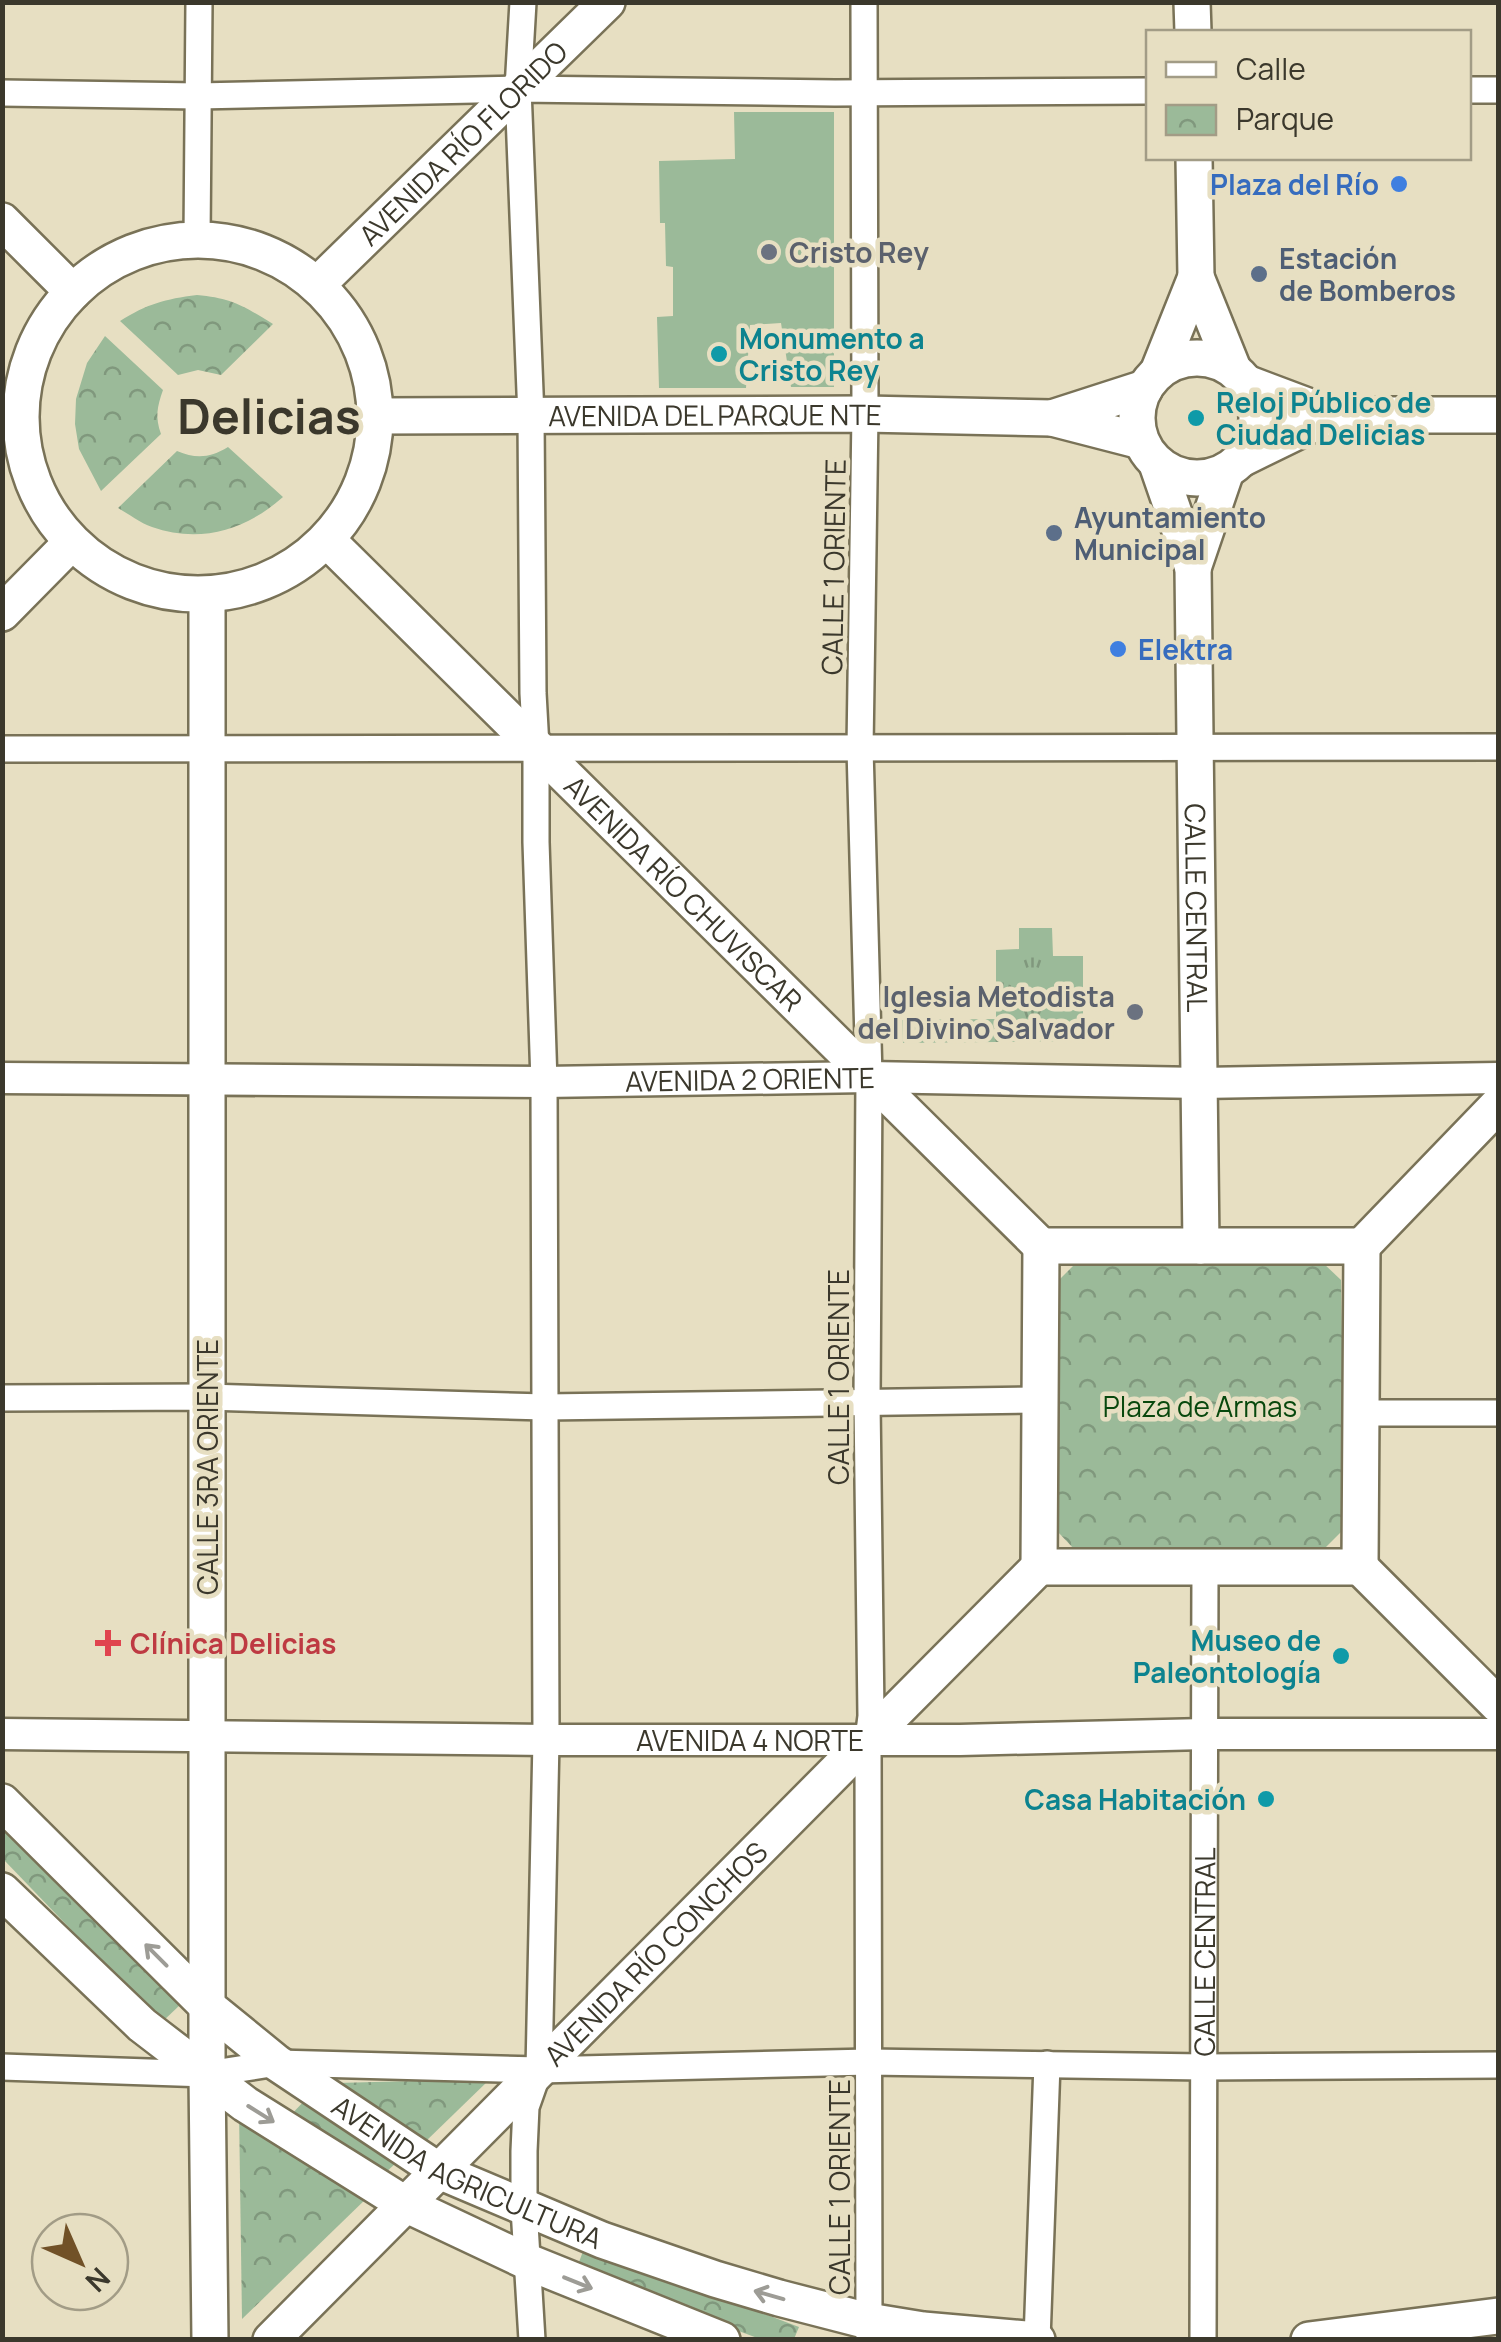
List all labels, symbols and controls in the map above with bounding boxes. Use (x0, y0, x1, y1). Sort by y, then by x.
legend (1146, 30, 1471, 160)
street label: AVENIDA RÍO FLORIDO (350, 32, 575, 253)
text: Calle (1236, 48, 1306, 89)
text: Parque (1236, 98, 1334, 139)
place label: Plaza del Río (1210, 165, 1379, 203)
marker: Plaza del Río (1388, 173, 1410, 195)
place label: Cristo Rey (789, 233, 929, 271)
place label: Estación de Bomberos (1279, 239, 1456, 309)
marker: Cristo Rey (758, 241, 780, 263)
marker: Estación de Bomberos (1248, 263, 1270, 285)
place label: Monumento a Cristo Rey (739, 319, 925, 389)
marker: Monumento a Cristo Rey (708, 343, 730, 365)
district label: Delicias (177, 383, 361, 448)
place label: Reloj Público de Ciudad Delicias (1216, 383, 1431, 453)
street label: AVENIDA DEL PARQUE NTE (548, 395, 882, 434)
marker: Reloj Público de Ciudad Delicias (1185, 407, 1207, 429)
street label: CALLE 1 ORIENTE (812, 459, 854, 675)
place label: Ayuntamiento Municipal (1074, 498, 1266, 568)
marker: Ayuntamiento Municipal (1043, 522, 1065, 544)
place label: Elektra (1138, 630, 1233, 668)
marker: Elektra (1107, 638, 1129, 660)
street label: AVENIDA RÍO CHUVISCAR (557, 767, 811, 1019)
street label: CALLE CENTRAL (1177, 803, 1217, 1013)
place label: Iglesia Metodista del Divino Salvador (858, 977, 1115, 1047)
marker: Iglesia Metodista del Divino Salvador (1124, 1001, 1146, 1023)
street label: AVENIDA 2 ORIENTE (625, 1058, 875, 1100)
street label: CALLE 1 ORIENTE (819, 1269, 857, 1485)
street label: CALLE 3RA ORIENTE (188, 1339, 226, 1595)
park label: Plaza de Armas (1103, 1387, 1297, 1425)
place label: Museo de Paleontología (1133, 1621, 1321, 1691)
place label: Clínica Delicias (130, 1624, 336, 1662)
marker: Clínica Delicias (95, 1630, 121, 1656)
marker: Museo de Paleontología (1330, 1645, 1352, 1667)
street label: AVENIDA 4 NORTE (636, 1721, 864, 1759)
place label: Casa Habitación (1024, 1780, 1246, 1818)
marker: Casa Habitación (1255, 1788, 1277, 1810)
street label: AVENIDA RÍO CONCHOS (535, 1833, 775, 2074)
street label: CALLE CENTRAL (1185, 1847, 1223, 2057)
one-way arrow (144, 1943, 168, 1967)
street label: CALLE 1 ORIENTE (820, 2079, 858, 2295)
street label: AVENIDA AGRICULTURA (325, 2086, 609, 2257)
one-way arrow (246, 2103, 275, 2124)
north arrow (30, 2212, 130, 2312)
text: N (78, 2260, 119, 2301)
one-way arrow (562, 2275, 593, 2293)
one-way arrow (754, 2285, 785, 2303)

